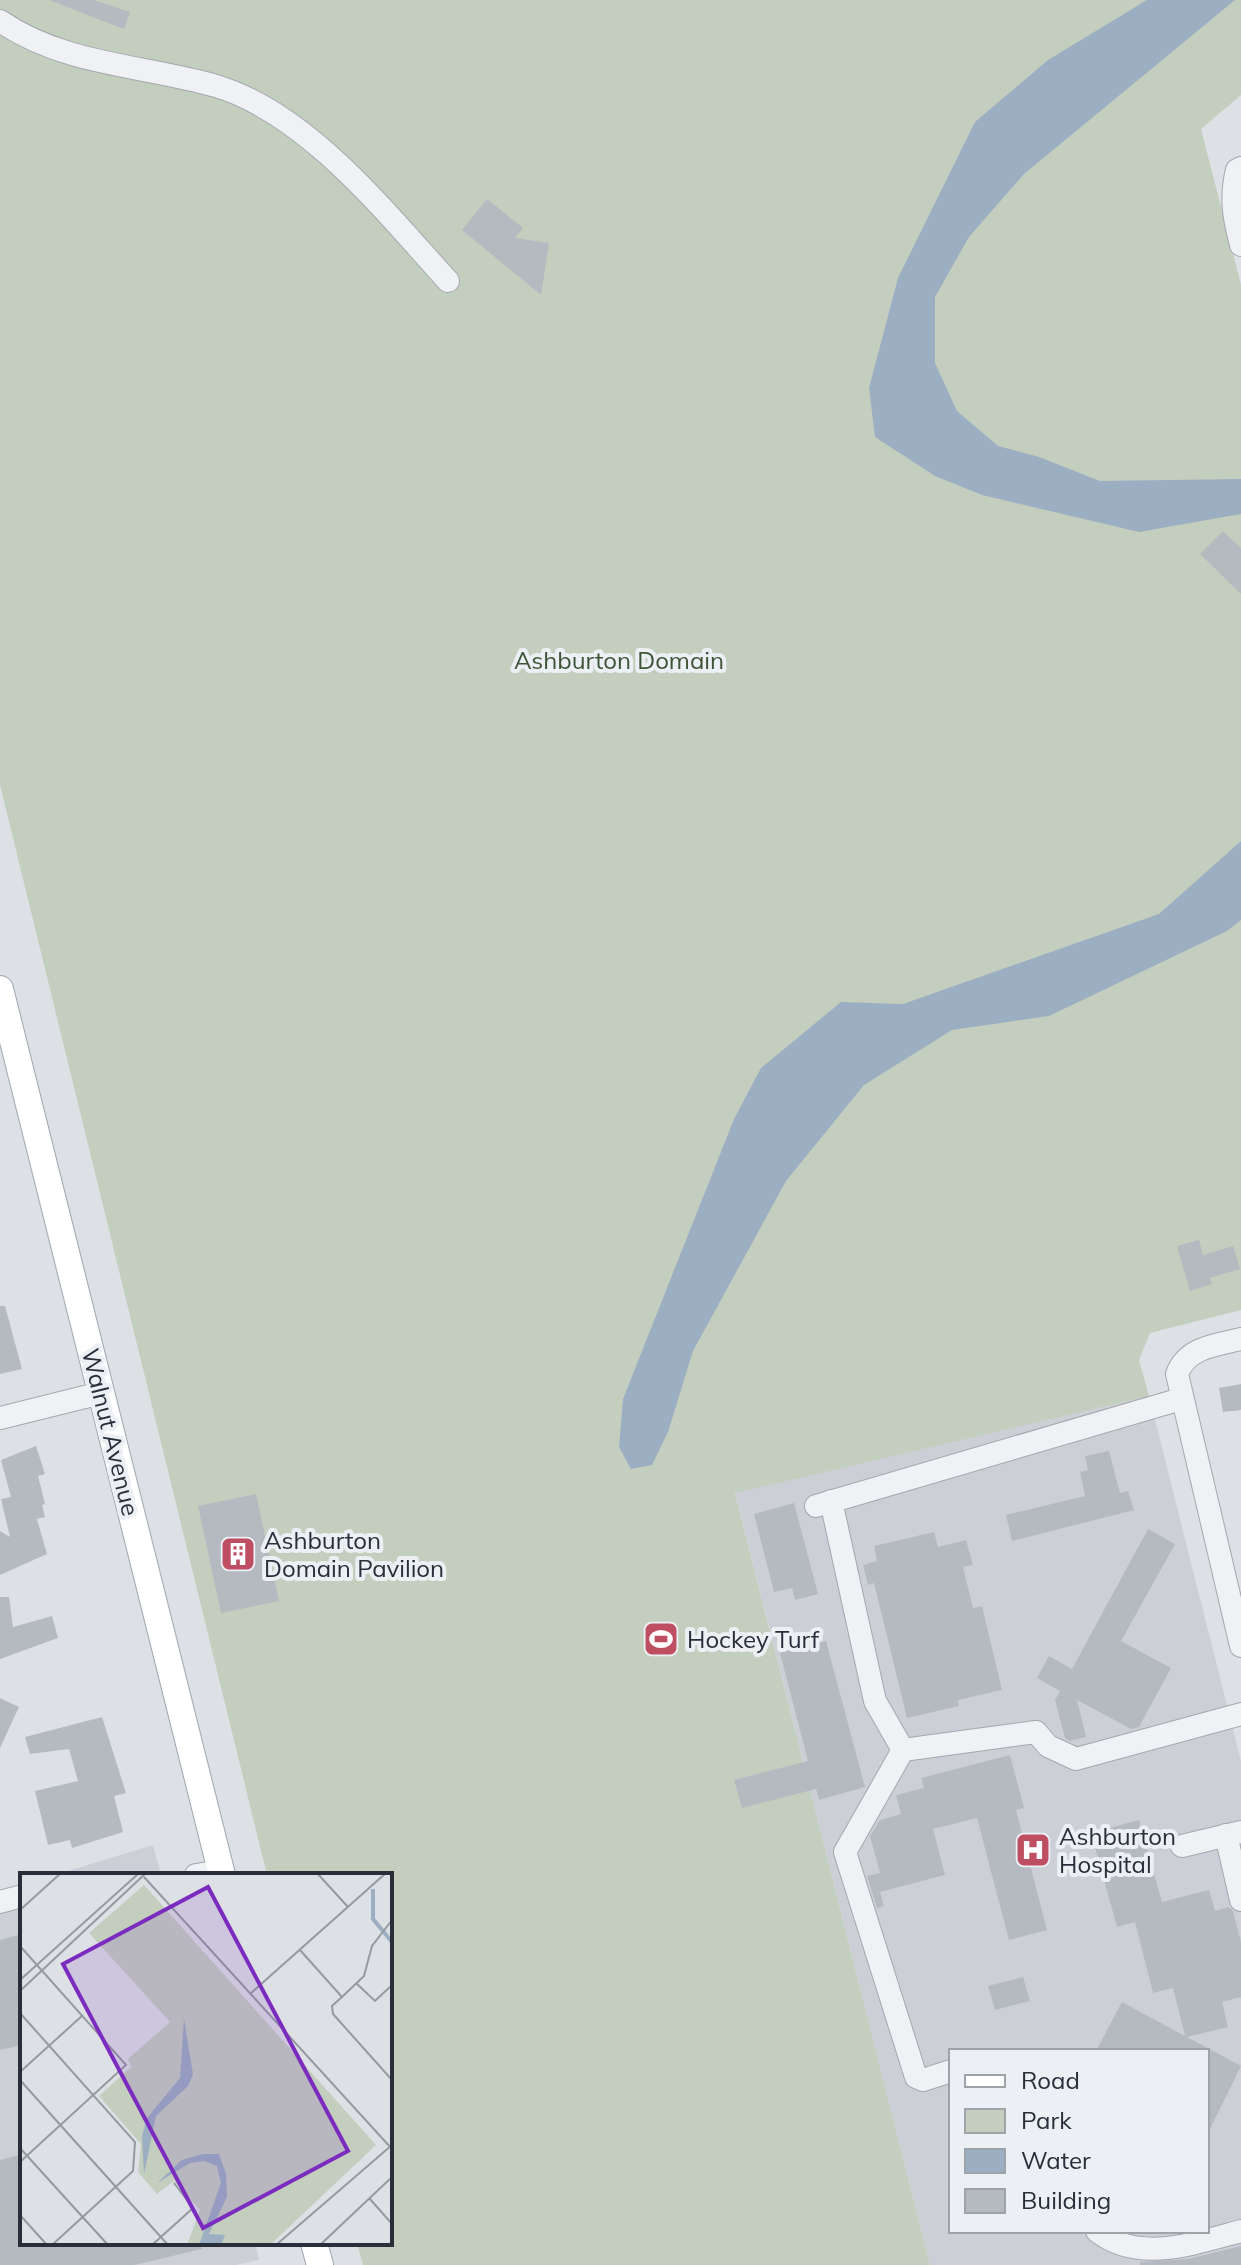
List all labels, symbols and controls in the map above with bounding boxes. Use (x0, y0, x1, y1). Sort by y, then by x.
park label: Ashburton Domain (514, 645, 724, 675)
street label: Walnut Avenue (76, 1345, 146, 1519)
place label: Ashburton Domain Pavilion (264, 1525, 444, 1583)
building icon: Ashburton Domain Pavilion (219, 1535, 257, 1573)
sports icon: Hockey Turf (642, 1620, 680, 1658)
place label: Hockey Turf (687, 1624, 820, 1654)
place label: Ashburton Hospital (1059, 1821, 1176, 1879)
hospital icon: Ashburton Hospital (1014, 1831, 1052, 1869)
inset map (20, 1873, 392, 2245)
legend (949, 2049, 1209, 2233)
text: Road (1021, 2065, 1080, 2095)
text: Park (1021, 2105, 1072, 2135)
text: Water (1021, 2145, 1091, 2175)
text: Building (1021, 2185, 1111, 2215)

